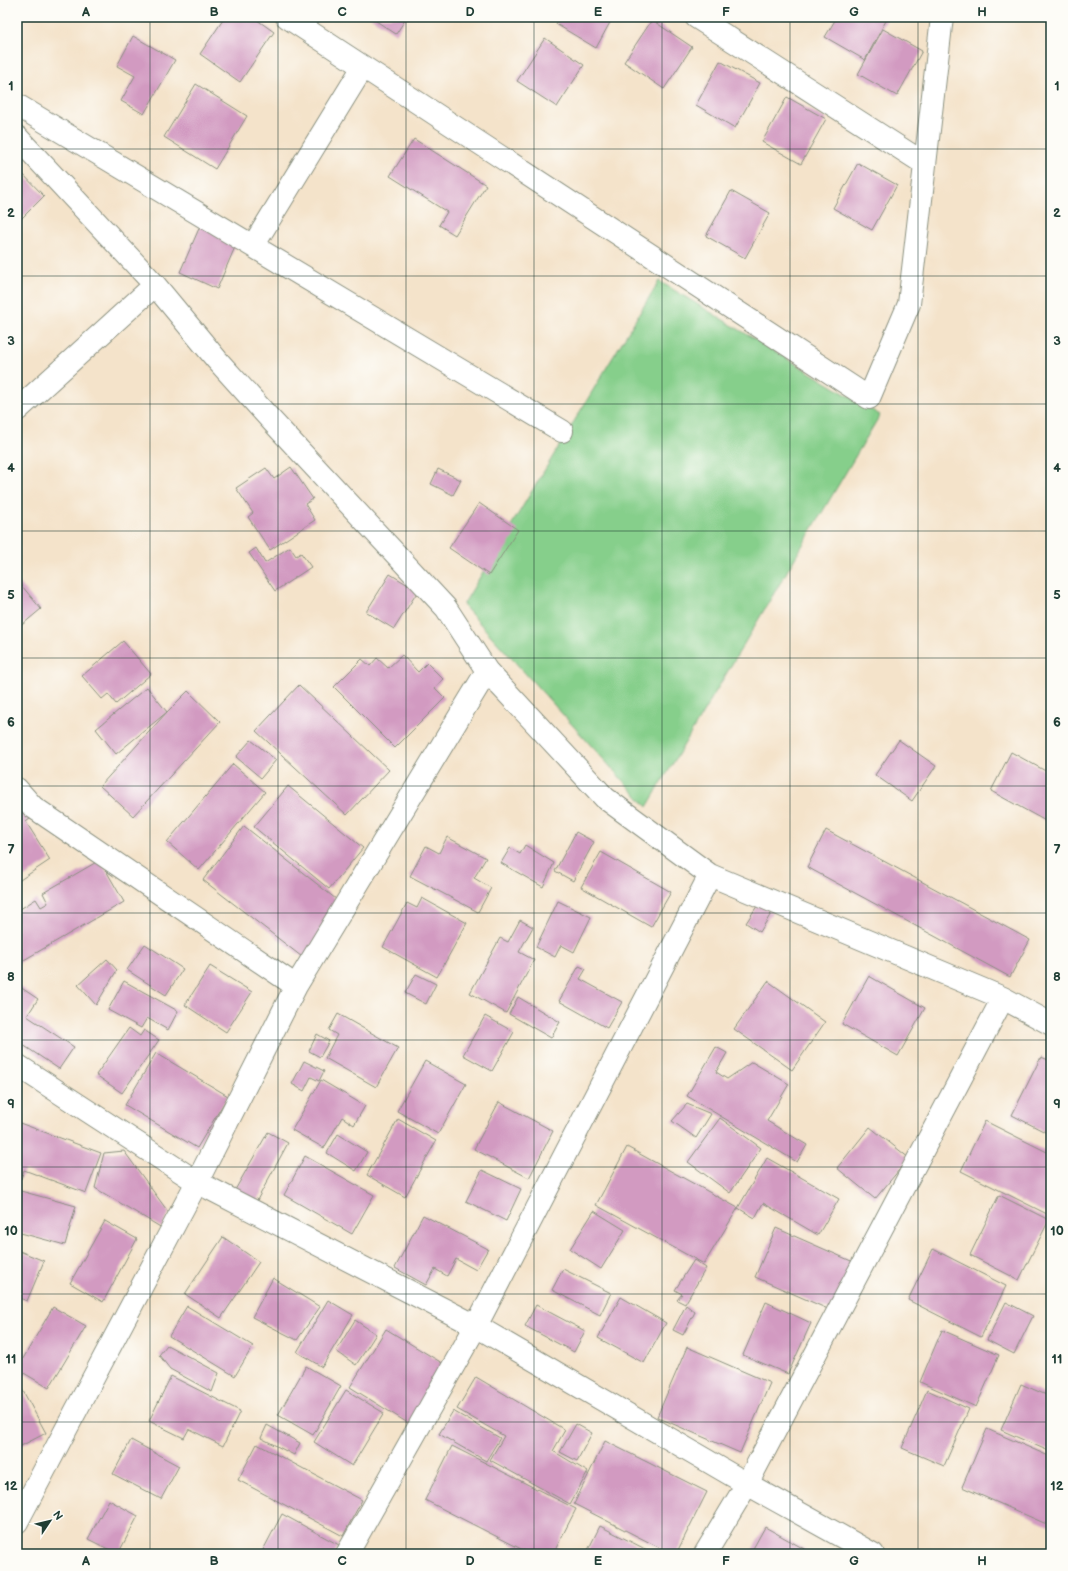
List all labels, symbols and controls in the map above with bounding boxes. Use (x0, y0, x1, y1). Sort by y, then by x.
text: A (81, 4, 90, 20)
text: B (209, 4, 219, 20)
text: C (337, 4, 347, 20)
text: D (465, 4, 475, 20)
text: E (594, 4, 603, 20)
text: F (722, 4, 730, 20)
text: G (849, 4, 859, 20)
text: H (977, 4, 987, 20)
text: 1 (8, 78, 14, 94)
text: 1 (1054, 78, 1060, 94)
text: 2 (7, 205, 15, 221)
text: 2 (1053, 205, 1061, 221)
text: 3 (7, 333, 15, 349)
text: 3 (1053, 333, 1061, 349)
text: 4 (7, 460, 15, 476)
text: 4 (1053, 460, 1061, 476)
text: 5 (7, 587, 15, 603)
text: 5 (1053, 587, 1061, 603)
text: 6 (7, 714, 15, 730)
text: 6 (1053, 714, 1061, 730)
text: 7 (7, 842, 15, 858)
text: 7 (1053, 842, 1061, 858)
text: 8 (7, 969, 15, 985)
text: 8 (1053, 969, 1061, 985)
text: 9 (7, 1096, 15, 1112)
text: 9 (1053, 1096, 1061, 1112)
text: 10 (4, 1223, 18, 1239)
text: 10 (1050, 1223, 1064, 1239)
text: 11 (6, 1351, 16, 1367)
text: 11 (1052, 1351, 1062, 1367)
text: 12 (4, 1478, 18, 1494)
text: 12 (1050, 1478, 1064, 1494)
north arrow (30, 1501, 70, 1541)
text: N (50, 1508, 65, 1523)
text: A (81, 1553, 90, 1569)
text: B (209, 1553, 219, 1569)
text: C (337, 1553, 347, 1569)
text: D (465, 1553, 475, 1569)
text: E (594, 1553, 603, 1569)
text: F (722, 1553, 730, 1569)
text: G (849, 1553, 859, 1569)
text: H (977, 1553, 987, 1569)

